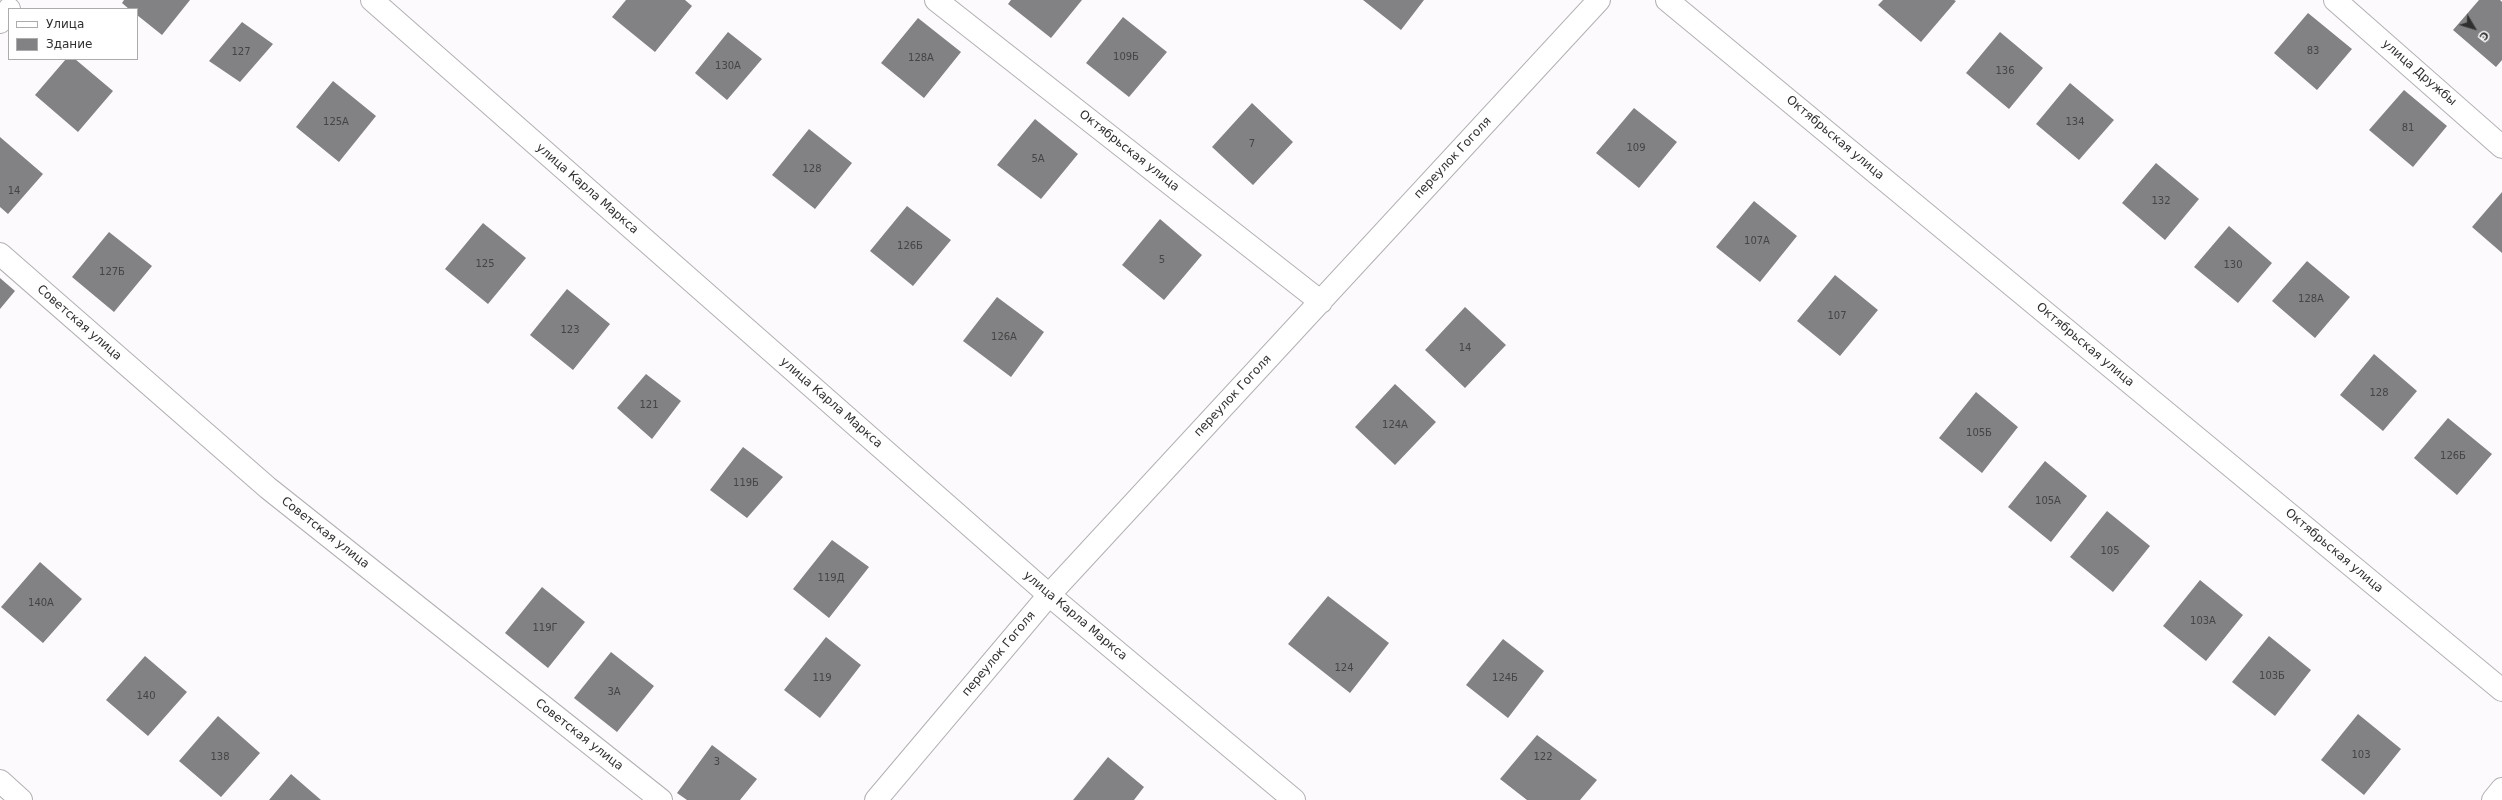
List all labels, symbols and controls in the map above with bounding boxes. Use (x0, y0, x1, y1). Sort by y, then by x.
legend (8, 8, 138, 60)
north arrow (2454, 8, 2494, 48)
text: Улица (46, 17, 84, 31)
text: С (2476, 29, 2491, 43)
text: Здание (46, 37, 92, 51)
street label: улица Дружбы (2379, 37, 2459, 109)
house number: 83 (2307, 45, 2319, 57)
house number: 127 (231, 46, 251, 58)
house number: 109Б (1113, 51, 1139, 63)
house number: 128А (908, 52, 934, 64)
house number: 130А (715, 60, 741, 72)
house number: 136 (1995, 65, 2015, 77)
street label: Октябрьская улица (1783, 93, 1887, 183)
street label: Октябрьская улица (1076, 107, 1182, 195)
street label: переулок Гоголя (1411, 114, 1495, 202)
house number: 125А (323, 116, 349, 128)
house number: 134 (2065, 116, 2085, 128)
house number: 81 (2402, 122, 2414, 134)
house number: 7 (1249, 138, 1255, 150)
street label: улица Карла Маркса (533, 141, 641, 237)
house number: 109 (1626, 142, 1646, 154)
house number: 5А (1031, 153, 1045, 165)
house number: 128 (802, 163, 822, 175)
house number: 14 (8, 185, 20, 197)
house number: 132 (2151, 195, 2171, 207)
house number: 107А (1744, 235, 1770, 247)
house number: 126Б (897, 240, 923, 252)
house number: 5 (1159, 254, 1165, 266)
house number: 125 (475, 258, 495, 270)
house number: 130 (2223, 259, 2243, 271)
house number: 127Б (99, 266, 125, 278)
street label: Советская улица (34, 282, 124, 364)
house number: 128А (2298, 293, 2324, 305)
street label: Октябрьская улица (2033, 300, 2137, 390)
house number: 107 (1827, 310, 1847, 322)
house number: 123 (560, 324, 580, 336)
house number: 126А (991, 331, 1017, 343)
house number: 14 (1459, 342, 1471, 354)
street label: переулок Гоголя (1191, 352, 1275, 440)
street label: улица Карла Маркса (777, 355, 885, 451)
house number: 128 (2369, 387, 2389, 399)
house number: 121 (639, 399, 659, 411)
house number: 124А (1382, 419, 1408, 431)
house number: 105Б (1966, 427, 1992, 439)
house number: 126Б (2440, 450, 2466, 462)
house number: 119Б (733, 477, 759, 489)
street label: Советская улица (278, 494, 372, 572)
house number: 105А (2035, 495, 2061, 507)
street label: Октябрьская улица (2282, 506, 2386, 596)
house number: 105 (2100, 545, 2120, 557)
street label: улица Карла Маркса (1020, 568, 1130, 664)
house number: 119Д (818, 572, 844, 584)
house number: 140А (28, 597, 54, 609)
street label: переулок Гоголя (959, 609, 1039, 699)
house number: 103А (2190, 615, 2216, 627)
house number: 119Г (532, 622, 558, 634)
house number: 124 (1334, 662, 1354, 674)
house number: 103Б (2259, 670, 2285, 682)
house number: 119 (812, 672, 832, 684)
house number: 124Б (1492, 672, 1518, 684)
house number: 3А (607, 686, 621, 698)
house number: 140 (136, 690, 156, 702)
street label: Советская улица (532, 696, 626, 774)
house number: 103 (2351, 749, 2371, 761)
house number: 138 (210, 751, 230, 763)
house number: 122 (1533, 751, 1553, 763)
house number: 3 (714, 756, 720, 768)

